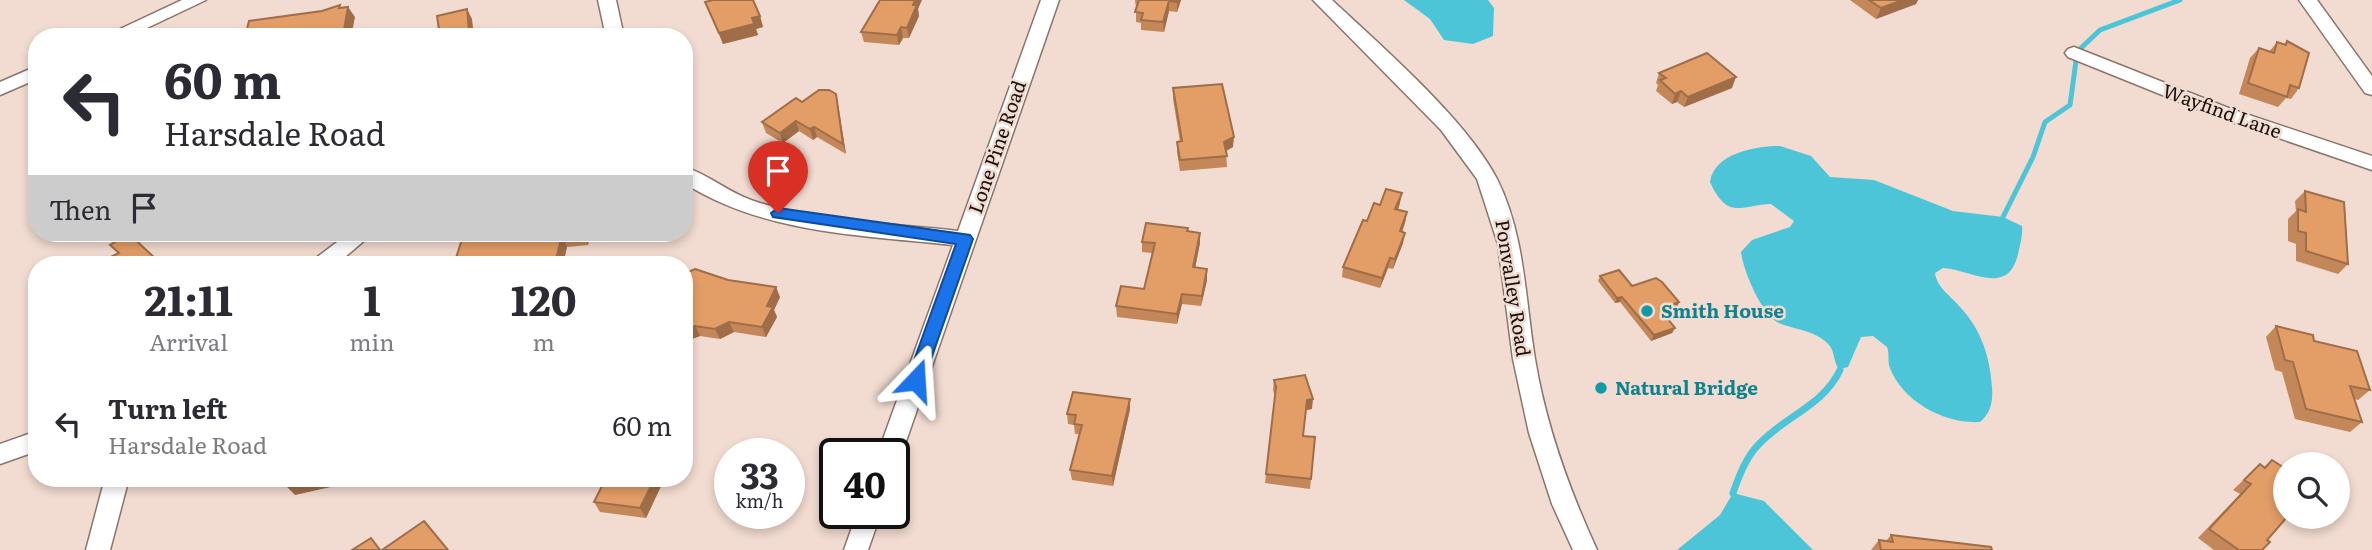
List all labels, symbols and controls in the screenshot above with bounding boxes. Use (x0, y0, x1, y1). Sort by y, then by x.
text: 60 m (164, 41, 281, 114)
icon: left (49, 56, 140, 147)
street label: Lone Pine Road (960, 76, 1032, 217)
street label: Wayfind Lane (2159, 76, 2286, 145)
text: Harsdale Road (164, 108, 385, 156)
pin (748, 141, 808, 213)
icon: arrive (759, 152, 797, 190)
text: Then (49, 189, 111, 228)
icon: arrive (125, 189, 163, 227)
street label: Ponvalley Road (1489, 217, 1539, 359)
text: 21:11 (144, 267, 233, 329)
text: 1 (363, 267, 381, 329)
text: 120 (511, 267, 577, 329)
place label: Smith House (1661, 296, 1784, 324)
marker: Smith House (1639, 303, 1655, 319)
text: Arrival (149, 324, 228, 358)
text: min (349, 324, 394, 358)
text: m (533, 324, 555, 358)
position arrow (879, 343, 953, 417)
place label: Natural Bridge (1615, 373, 1758, 401)
marker: Natural Bridge (1593, 380, 1609, 396)
text: Turn left (108, 388, 227, 427)
icon: left (49, 405, 87, 443)
text: 60 m (613, 405, 672, 444)
text: Harsdale Road (108, 427, 267, 461)
speed limit sign: 40 (819, 438, 910, 529)
text: 33 (740, 448, 779, 500)
map controls (2273, 452, 2350, 529)
button: search (2273, 452, 2350, 529)
text: km/h (736, 487, 783, 514)

